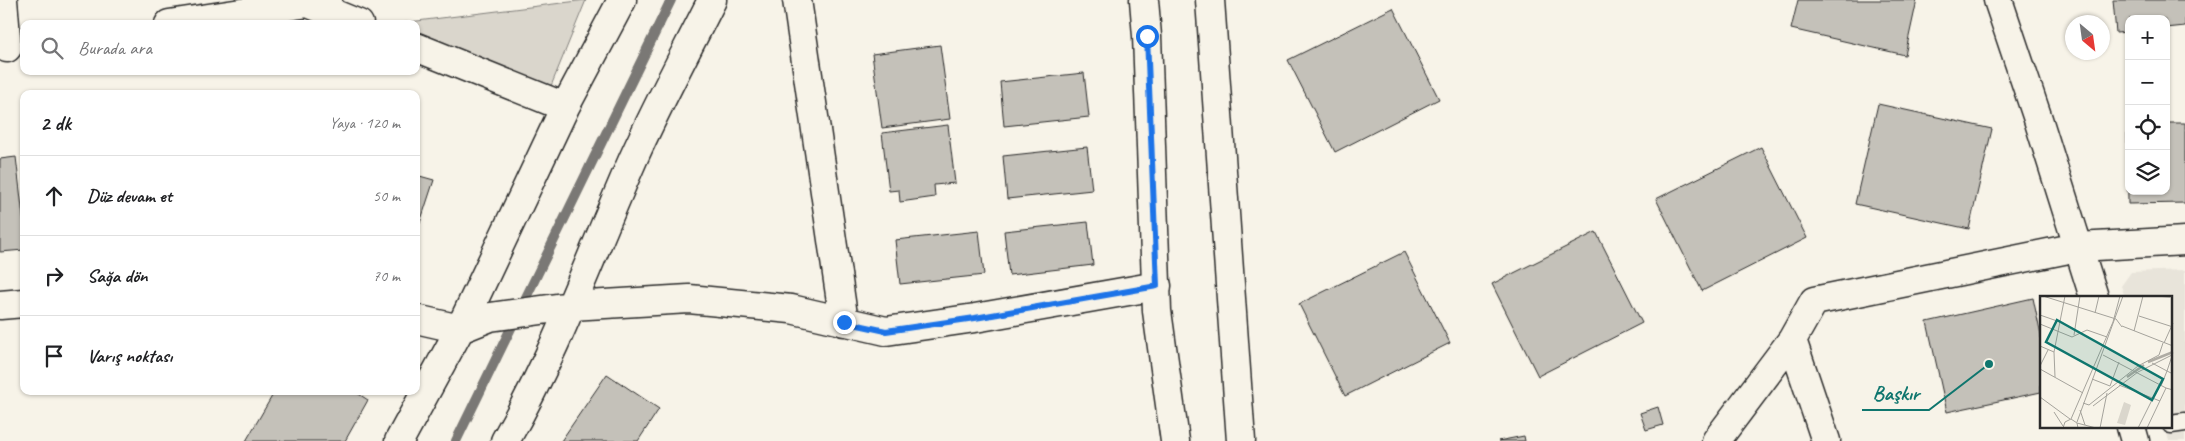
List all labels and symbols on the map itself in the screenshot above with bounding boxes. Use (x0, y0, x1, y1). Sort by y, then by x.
north arrow (2065, 15, 2110, 60)
route start (1136, 25, 1159, 48)
inset map (2040, 296, 2172, 428)
route end (833, 311, 856, 334)
callout: Başkır (1862, 374, 1929, 410)
text: Başkır (1873, 380, 1922, 406)

